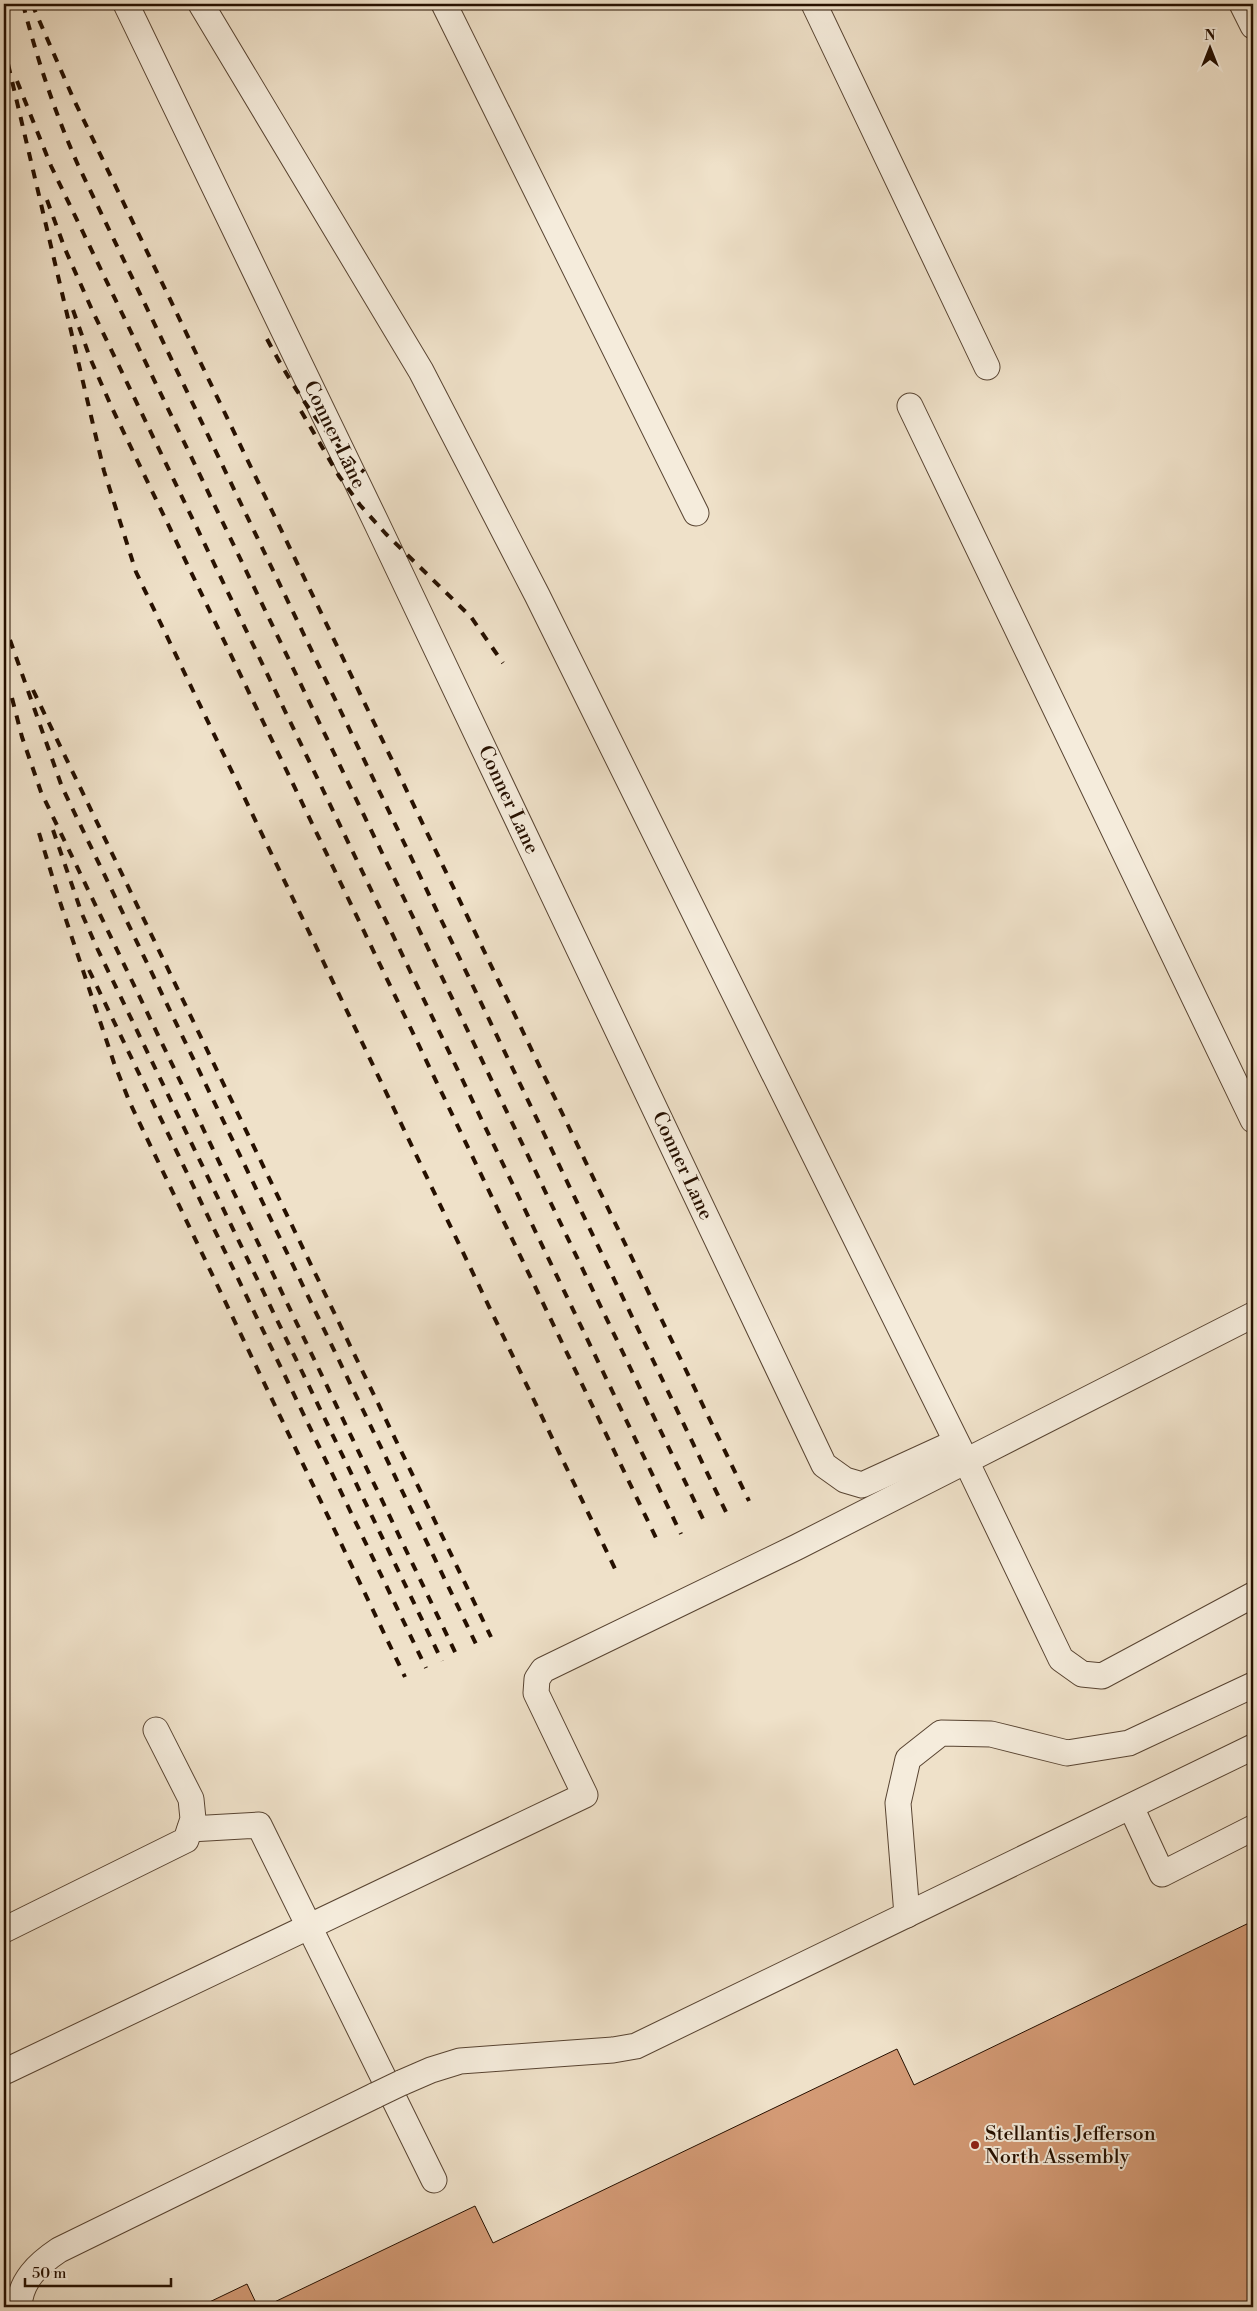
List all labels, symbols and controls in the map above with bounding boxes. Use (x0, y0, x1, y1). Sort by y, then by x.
north arrow (1184, 22, 1234, 72)
text: N (1204, 27, 1216, 45)
street label: Conner Lane (297, 377, 371, 493)
street label: Conner Lane (472, 742, 544, 858)
street label: Conner Lane (646, 1108, 718, 1224)
place label: Stellantis Jefferson North Assembly (985, 2122, 1156, 2170)
marker: Stellantis Jefferson North Assembly (969, 2139, 981, 2151)
scale bar (25, 2256, 171, 2288)
text: 50 m (32, 2264, 66, 2283)

